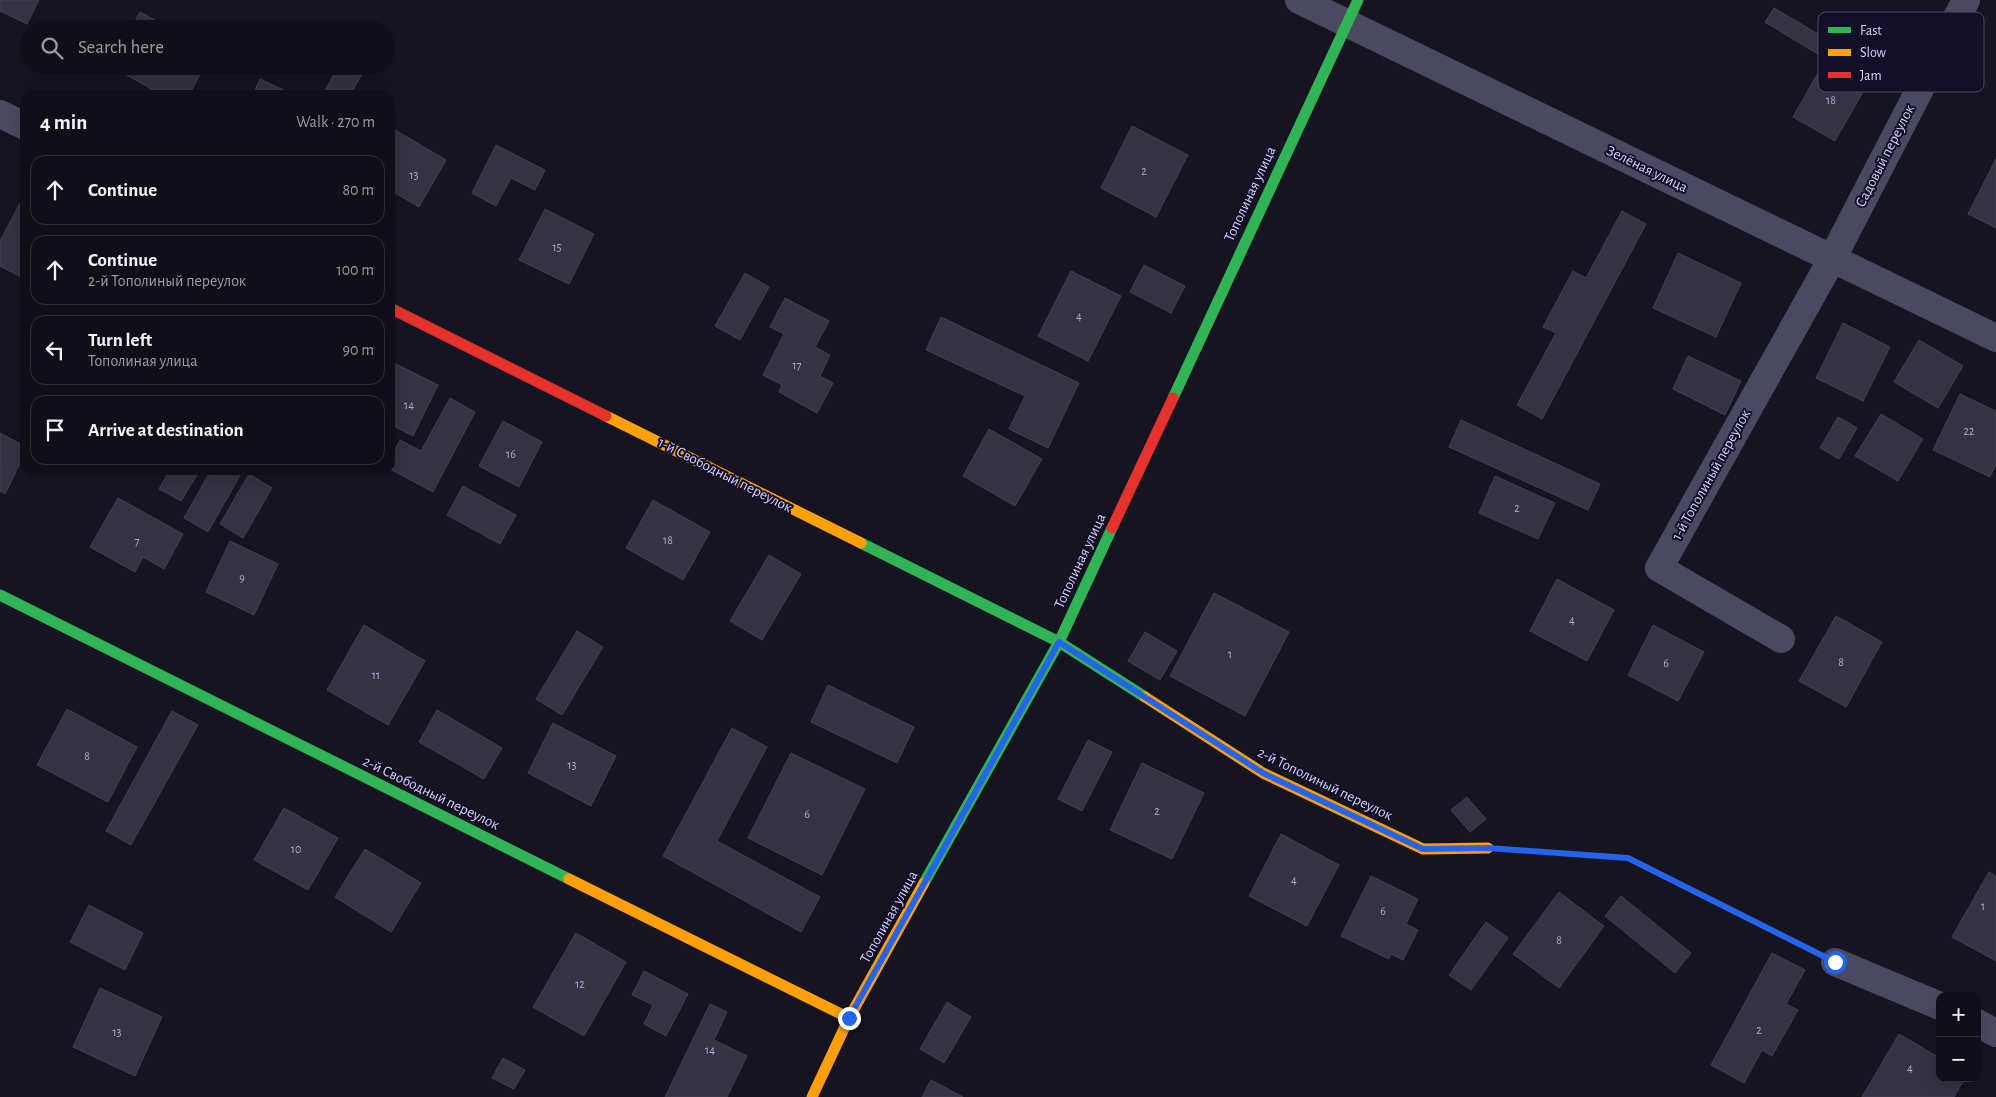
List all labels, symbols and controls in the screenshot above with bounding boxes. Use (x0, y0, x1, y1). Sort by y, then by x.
legend (1818, 12, 1984, 92)
search box (20, 20, 395, 75)
text: Fast (1860, 24, 1882, 38)
icon: search (38, 34, 66, 62)
text: Search here (78, 38, 164, 57)
text: Slow (1860, 46, 1887, 60)
text: Jam (1860, 69, 1882, 83)
house number: 18 (1826, 94, 1836, 106)
street label: Садовый переулок (1853, 102, 1917, 210)
text: 4 min (40, 112, 87, 133)
text: Walk · 270 m (296, 114, 375, 130)
street label: Зелёная улица (1604, 143, 1690, 195)
street label: Тополиная улица (1222, 144, 1279, 244)
house number: 2 (1141, 165, 1147, 177)
house number: 13 (409, 169, 419, 181)
icon: ahead (41, 176, 69, 204)
text: Continue (88, 181, 157, 200)
text: 80 m (343, 182, 374, 198)
house number: 15 (552, 241, 562, 253)
text: Continue (88, 251, 157, 270)
icon: ahead (41, 256, 69, 284)
text: 100 m (336, 262, 374, 278)
text: 2-й Тополиный переулок (88, 273, 246, 289)
house number: 4 (1076, 310, 1082, 322)
text: Turn left (88, 331, 152, 350)
icon: left (41, 336, 69, 364)
text: 90 m (343, 342, 374, 358)
text: Тополиная улица (88, 353, 198, 369)
house number: 17 (792, 359, 802, 371)
house number: 14 (404, 399, 414, 411)
street label: 1-й Тополиный переулок (1669, 407, 1753, 543)
icon: arrive (41, 416, 69, 444)
text: Arrive at destination (88, 421, 244, 440)
house number: 22 (1964, 425, 1975, 437)
street label: 1-й Свободный переулок (656, 435, 795, 515)
house number: 16 (506, 448, 516, 460)
house number: 2 (1514, 502, 1520, 514)
street label: Тополиная улица (1052, 511, 1109, 611)
house number: 18 (663, 534, 673, 546)
house number: 7 (134, 535, 140, 547)
house number: 9 (239, 572, 245, 584)
house number: 4 (1569, 614, 1575, 626)
house number: 1 (1228, 648, 1232, 660)
house number: 8 (1838, 656, 1844, 668)
house number: 6 (1663, 657, 1669, 669)
house number: 11 (372, 669, 380, 681)
street label: 2-й Тополиный переулок (1255, 745, 1395, 823)
house number: 8 (84, 750, 90, 762)
street label: 2-й Свободный переулок (360, 753, 502, 833)
house number: 13 (567, 759, 577, 771)
house number: 2 (1154, 805, 1160, 817)
house number: 6 (804, 808, 810, 820)
house number: 10 (291, 843, 301, 855)
street label: Тополиная улица (858, 868, 921, 966)
house number: 4 (1291, 874, 1297, 886)
house number: 1 (1981, 900, 1985, 912)
house number: 6 (1380, 905, 1386, 917)
house number: 8 (1556, 934, 1562, 946)
route start (1824, 951, 1847, 974)
house number: 12 (575, 978, 585, 990)
map controls (1936, 992, 1981, 1082)
button: + (1936, 992, 1981, 1037)
route end (838, 1007, 861, 1030)
house number: 2 (1756, 1024, 1762, 1036)
house number: 13 (112, 1026, 122, 1038)
button: − (1936, 1037, 1981, 1082)
house number: 14 (705, 1044, 715, 1056)
house number: 4 (1907, 1062, 1913, 1074)

